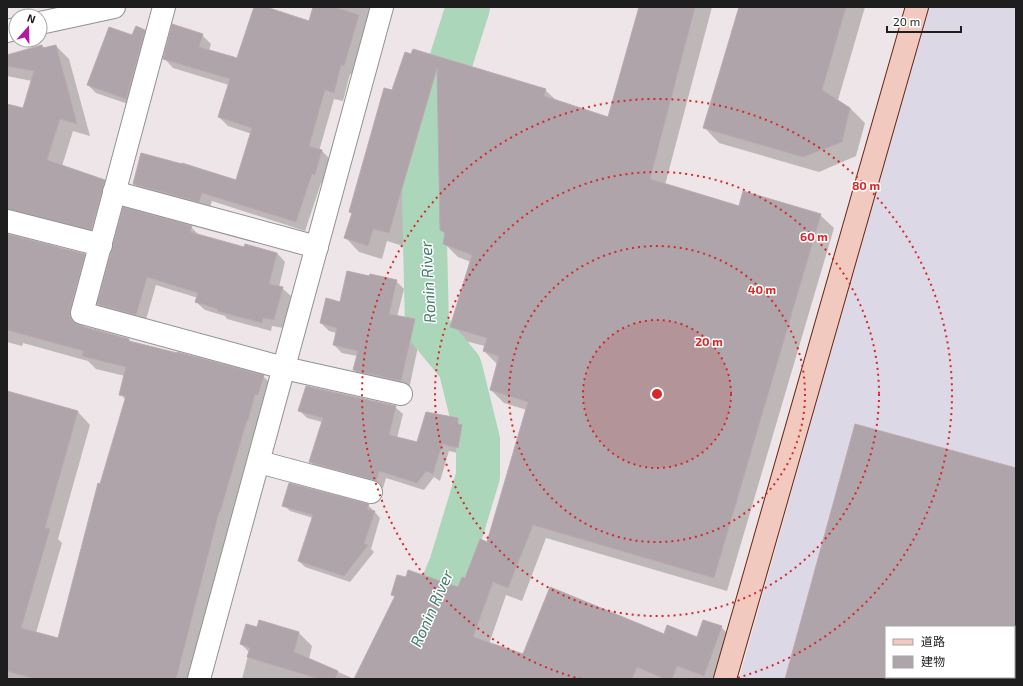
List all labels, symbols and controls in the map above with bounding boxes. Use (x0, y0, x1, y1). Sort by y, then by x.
north arrow (8, 8, 48, 48)
scale bar (887, 8, 961, 34)
text: N (26, 11, 38, 26)
text: 20 m (893, 14, 920, 28)
text: 80 m (852, 178, 880, 192)
text: 60 m (800, 229, 828, 243)
water label: Ronin River (415, 240, 439, 323)
text: 40 m (748, 282, 776, 296)
text: 20 m (695, 334, 723, 348)
centre of rings (650, 387, 664, 401)
water label: Ronin River (406, 566, 457, 649)
legend (885, 626, 1015, 678)
text: 道路 (921, 634, 945, 648)
text: 建物 (921, 654, 945, 668)

